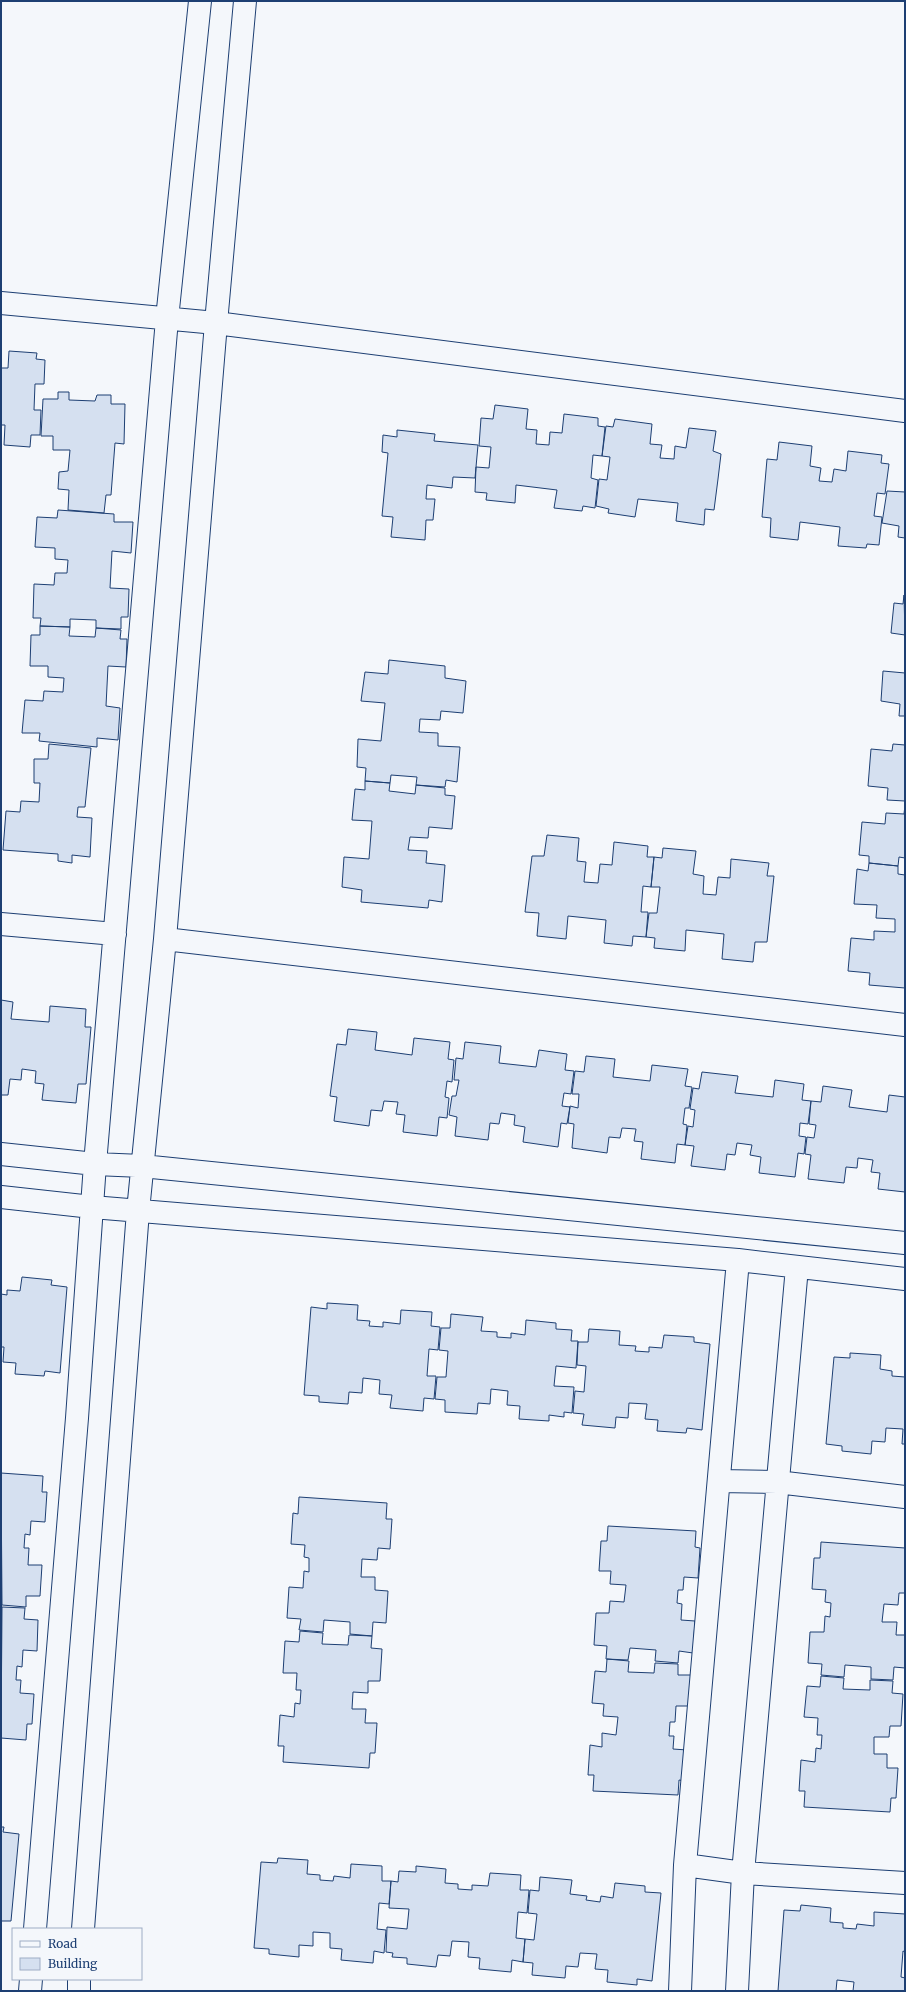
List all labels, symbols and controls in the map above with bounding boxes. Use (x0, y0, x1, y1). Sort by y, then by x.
legend (12, 1928, 142, 1980)
text: Road (48, 1936, 77, 1951)
text: Building (48, 1956, 98, 1971)

